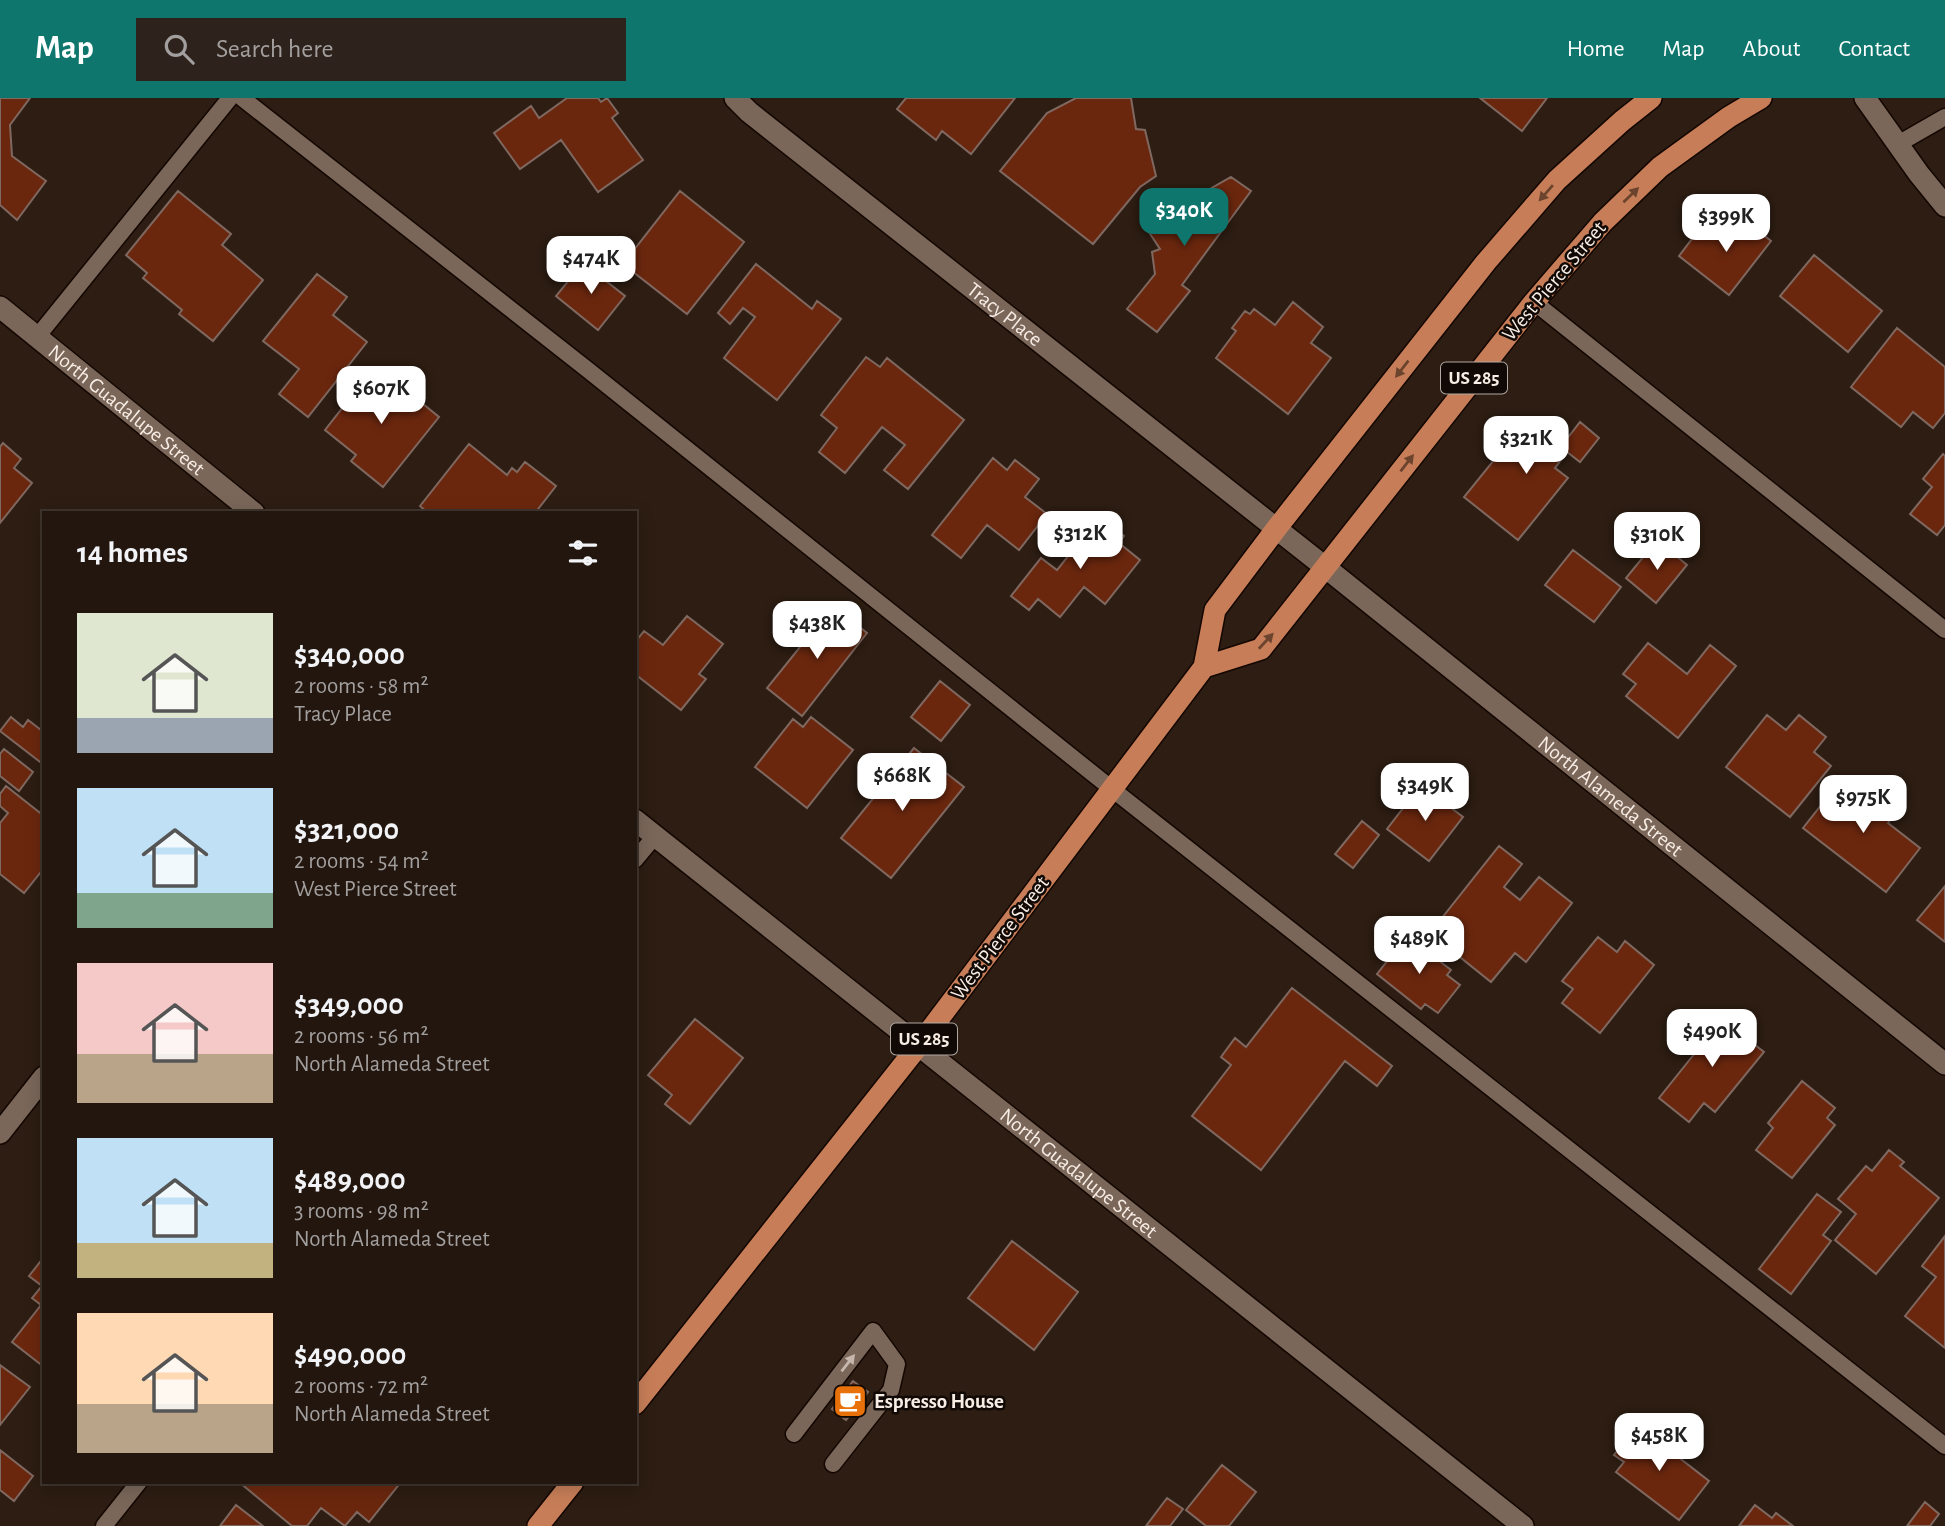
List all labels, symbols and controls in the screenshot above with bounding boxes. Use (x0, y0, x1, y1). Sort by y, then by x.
search box (136, 18, 626, 81)
icon: search (160, 30, 198, 68)
text: Map (35, 32, 94, 65)
text: Search here (216, 36, 334, 62)
text: Home (1567, 37, 1625, 61)
text: Map (1663, 37, 1705, 61)
text: About (1743, 37, 1800, 61)
text: Contact (1838, 37, 1910, 61)
one-way arrow (1539, 184, 1554, 201)
one-way arrow (1623, 186, 1640, 203)
pin: $340K (1135, 188, 1233, 248)
pin: $399K (1677, 194, 1775, 254)
text: $340K (1155, 199, 1213, 222)
text: $399K (1698, 205, 1754, 228)
street label: West Pierce Street (1498, 217, 1610, 345)
pin: $474K (542, 236, 640, 296)
text: $474K (563, 247, 619, 270)
street label: Tracy Place (963, 278, 1047, 350)
street label: North Guadalupe Street (45, 340, 209, 479)
one-way arrow (1395, 359, 1410, 377)
road number: US 285 (1441, 362, 1507, 394)
pin: $607K (332, 366, 430, 426)
text: $607K (353, 377, 409, 400)
pin: $321K (1477, 416, 1575, 476)
text: $321K (1500, 427, 1552, 450)
one-way arrow (1400, 454, 1414, 472)
pin: $312K (1031, 512, 1129, 571)
pin: $310K (1608, 512, 1706, 572)
text: $312K (1054, 522, 1106, 545)
text: $310K (1630, 523, 1684, 546)
icon: filters (564, 534, 602, 572)
text: 14 homes (77, 538, 188, 568)
pin: $438K (768, 602, 866, 661)
text: $438K (789, 612, 845, 635)
one-way arrow (1258, 632, 1274, 650)
text: $340,000 (294, 640, 405, 670)
icon: home (133, 641, 217, 725)
text: 2 rooms · 58 m² (294, 675, 429, 698)
text: Tracy Place (294, 703, 392, 726)
street label: North Alameda Street (1534, 732, 1687, 860)
pin: $668K (853, 754, 951, 813)
text: $668K (873, 764, 931, 787)
pin: $349K (1376, 764, 1474, 823)
text: $349K (1397, 774, 1453, 797)
pin: $975K (1814, 776, 1912, 835)
text: $975K (1836, 786, 1890, 809)
text: $321,000 (294, 815, 399, 845)
icon: home (133, 816, 217, 900)
text: 2 rooms · 54 m² (294, 850, 429, 873)
street label: West Pierce Street (947, 872, 1053, 1004)
text: West Pierce Street (294, 878, 457, 901)
pin: $489K (1370, 916, 1468, 976)
text: $489K (1390, 927, 1448, 950)
text: $349,000 (294, 990, 404, 1020)
icon: home (133, 991, 217, 1075)
pin: $490K (1663, 1010, 1761, 1069)
text: $490K (1683, 1020, 1741, 1043)
road number: US 285 (891, 1023, 957, 1054)
text: 2 rooms · 56 m² (294, 1025, 428, 1048)
text: North Alameda Street (294, 1053, 490, 1076)
street label: North Guadalupe Street (996, 1104, 1162, 1242)
text: $489,000 (294, 1165, 406, 1195)
icon: home (133, 1166, 217, 1250)
text: 3 rooms · 98 m² (294, 1200, 429, 1223)
text: North Alameda Street (294, 1228, 490, 1251)
text: $490,000 (294, 1340, 406, 1370)
icon: home (133, 1341, 217, 1425)
one-way arrow (841, 1354, 855, 1372)
text: 2 rooms · 72 m² (294, 1375, 428, 1398)
cafe icon: Espresso House (831, 1382, 869, 1420)
place label: Espresso House (874, 1391, 1004, 1412)
text: North Alameda Street (294, 1403, 490, 1426)
pin: $458K (1610, 1414, 1708, 1473)
text: $458K (1631, 1424, 1687, 1447)

